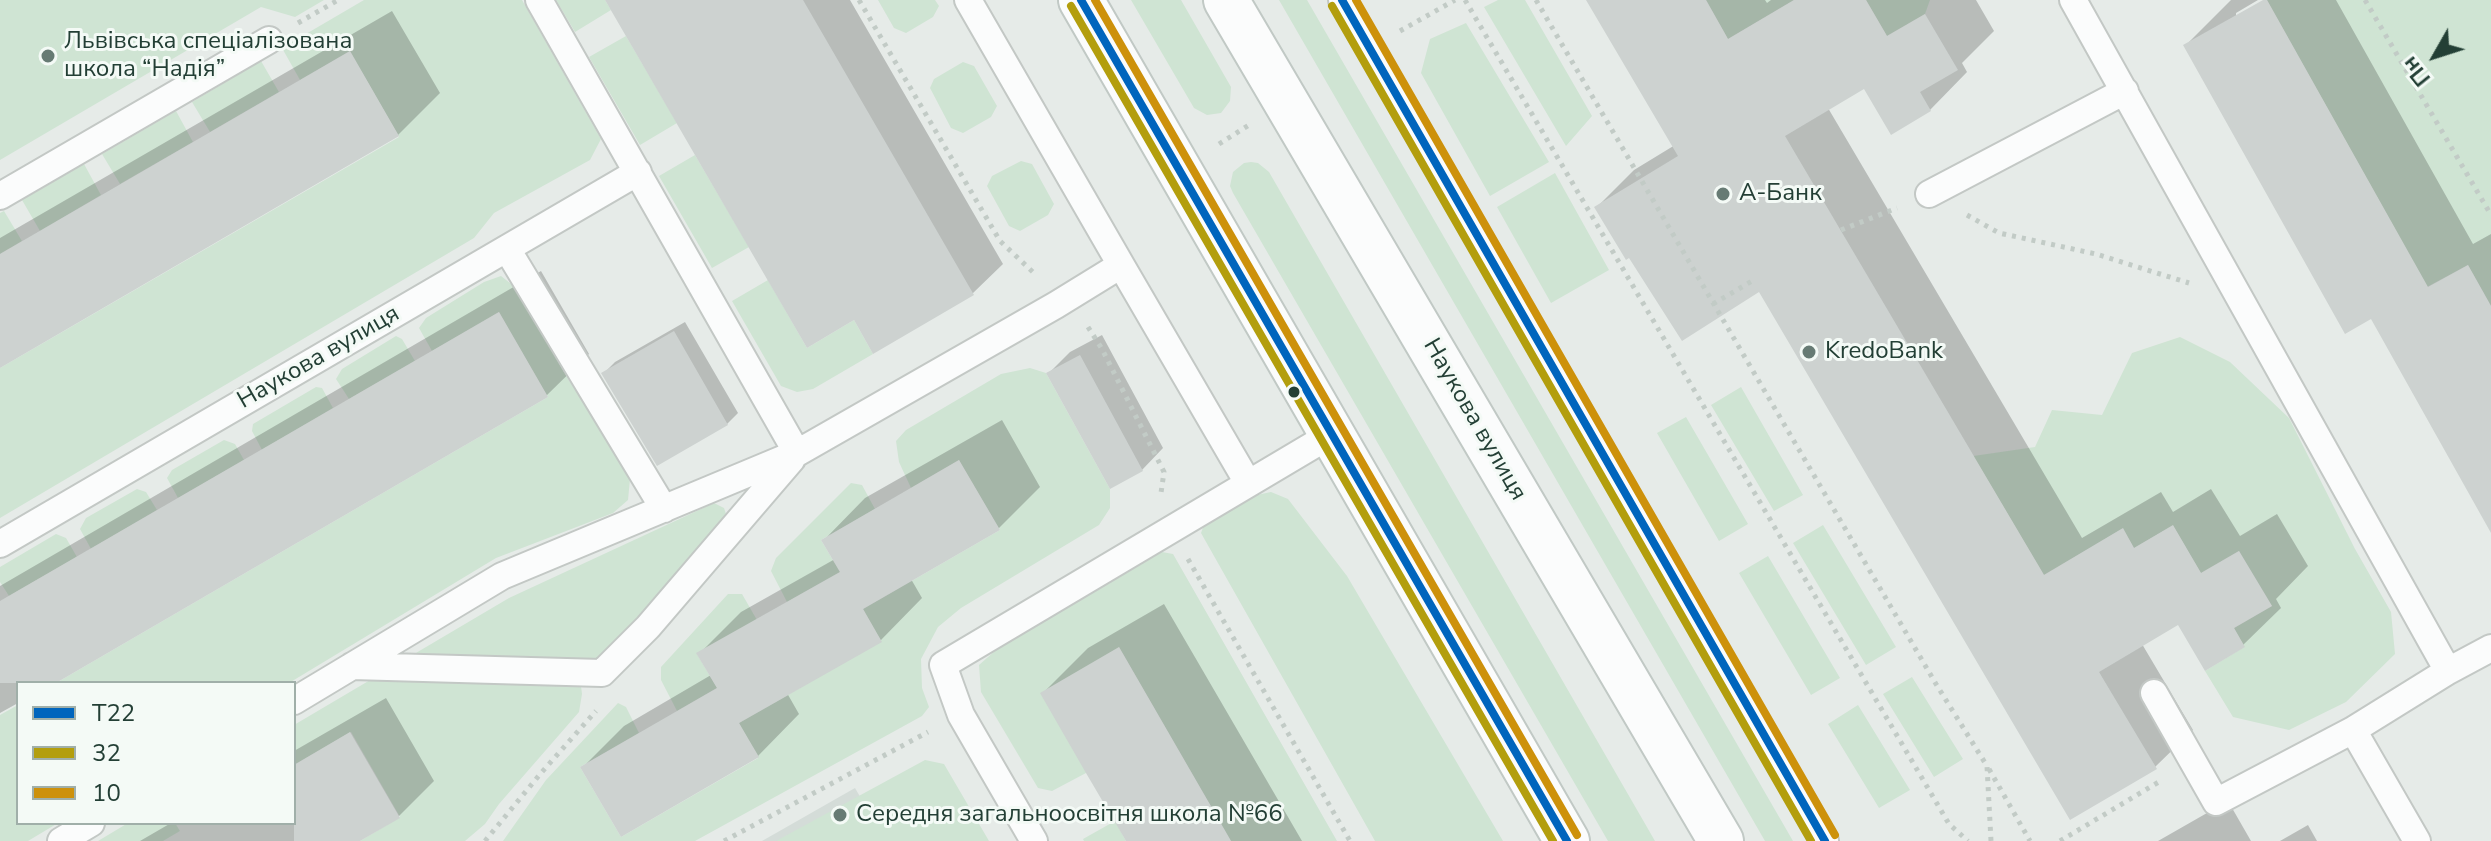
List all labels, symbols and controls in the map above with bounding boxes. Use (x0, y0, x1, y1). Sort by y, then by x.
north arrow (2395, 16, 2475, 96)
place label: Львівська спеціалізована школа “Надія” (64, 28, 352, 84)
marker: Львівська спеціалізована школа “Надія” (39, 47, 57, 65)
text: Пн (2395, 50, 2438, 92)
place label: А-Банк (1739, 180, 1822, 208)
marker: А-Банк (1714, 185, 1732, 203)
street label: Наукова вулиця (233, 300, 405, 416)
street label: Наукова вулиця (1416, 334, 1532, 506)
place label: KredoBank (1825, 338, 1943, 366)
marker: KredoBank (1800, 343, 1818, 361)
unlabelled marker (1286, 384, 1302, 400)
legend (16, 681, 296, 825)
text: Т22 (92, 697, 135, 729)
text: 32 (92, 737, 121, 769)
text: 10 (92, 777, 121, 809)
place label: Середня загальноосвітня школа №66 (856, 801, 1283, 829)
marker: Середня загальноосвітня школа №66 (831, 806, 849, 824)

